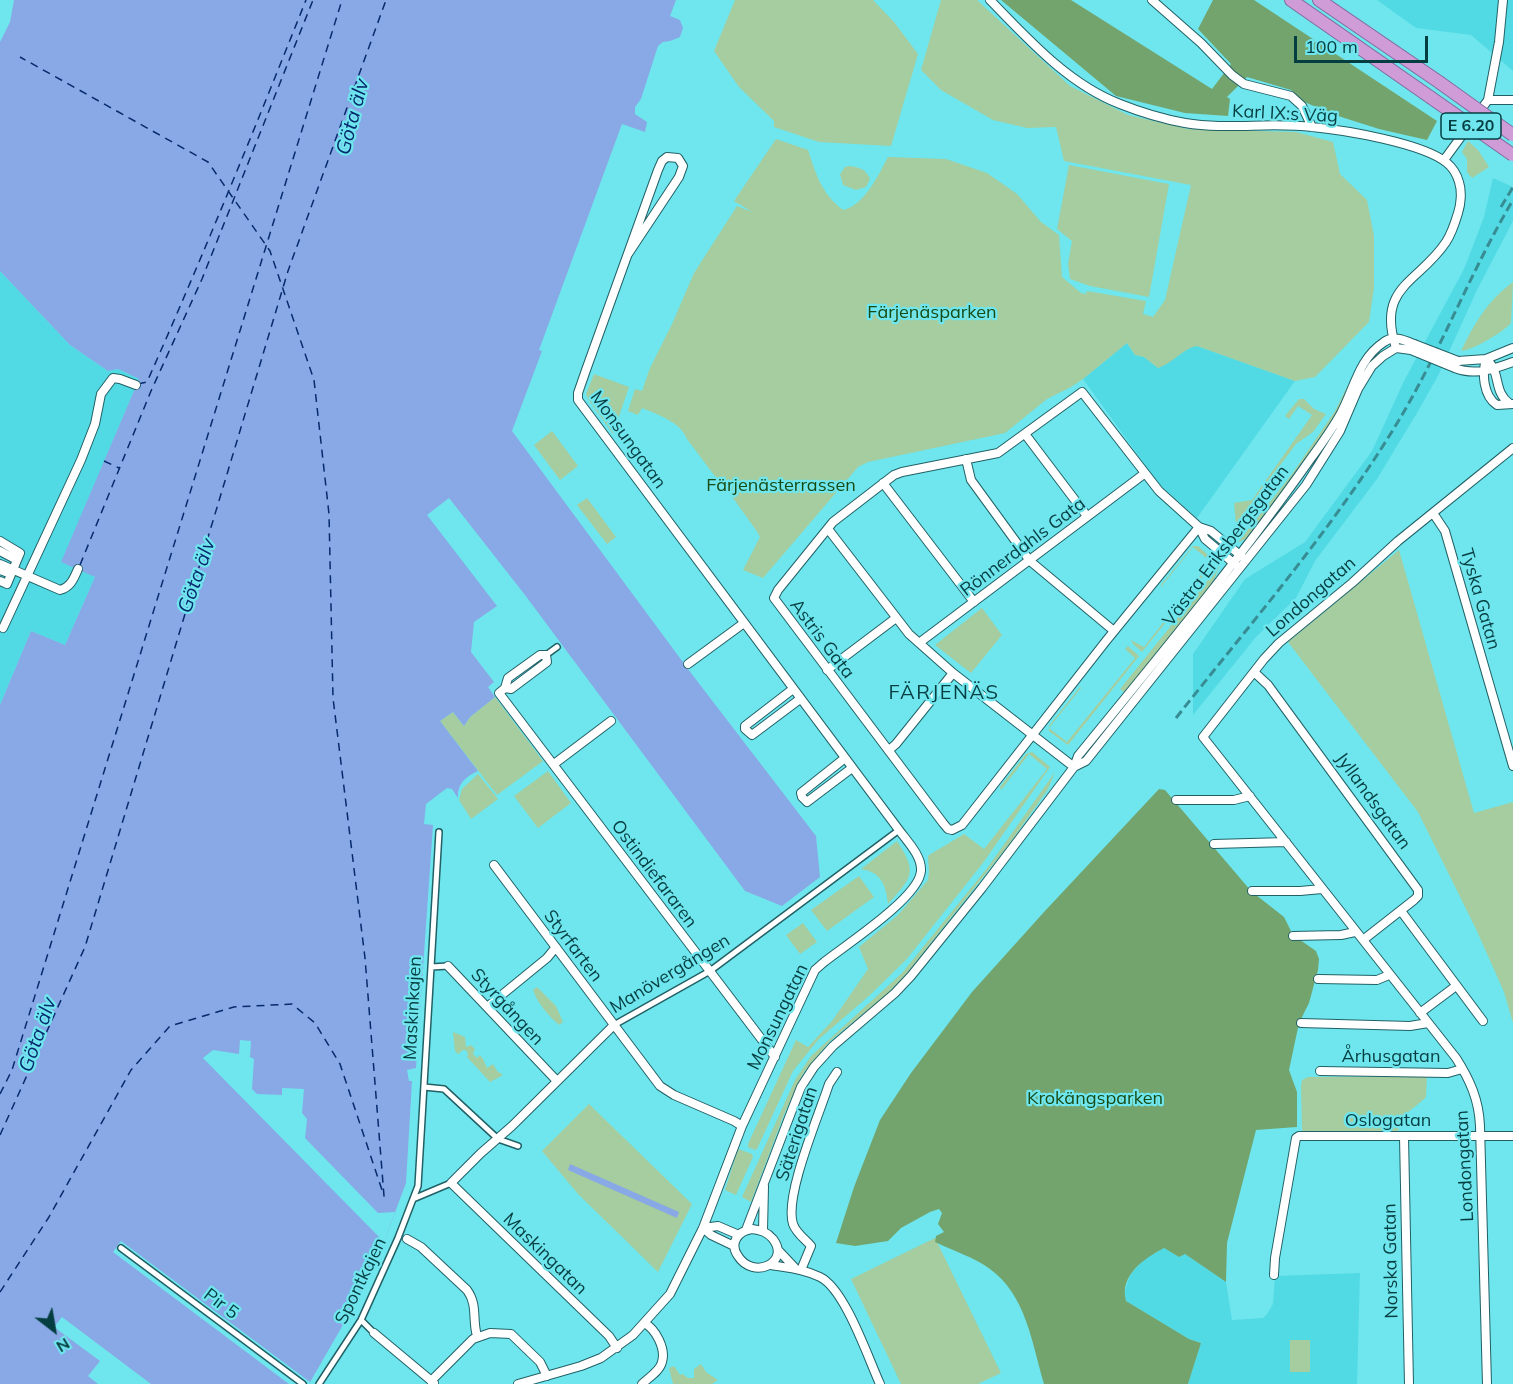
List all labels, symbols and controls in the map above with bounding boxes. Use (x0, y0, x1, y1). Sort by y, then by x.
scale bar (1297, 24, 1430, 62)
text: 100 m (1305, 35, 1358, 58)
water label: Göta älv (331, 76, 375, 158)
street label: Karl IX:s Väg (1231, 100, 1339, 128)
road number: E 6.20 (1441, 113, 1501, 139)
park label: Färjenäsparken (867, 302, 997, 324)
street label: Monsungatan (585, 387, 671, 493)
street label: Västra Eriksbergsgatan (1158, 461, 1294, 631)
park label: Färjenästerrassen (706, 475, 856, 497)
street label: Rönnerdahls Gata (956, 493, 1090, 601)
water label: Göta älv (173, 535, 221, 617)
street label: Tyska Gatan (1455, 546, 1505, 652)
street label: Londongatan (1262, 552, 1360, 642)
street label: Astris Gata (785, 595, 859, 683)
district label: FÄRJENÄS (889, 681, 999, 705)
street label: Jyllandsgatan (1331, 748, 1415, 854)
street label: Ostindiefararen (606, 816, 702, 932)
street label: Styrfarten (539, 906, 607, 986)
street label: Manövergången (606, 930, 734, 1018)
street label: Maskinkajen (399, 956, 427, 1060)
street label: Monsungatan (743, 960, 813, 1074)
street label: Styrgången (466, 964, 548, 1050)
water label: Göta älv (14, 994, 62, 1076)
street label: Århusgatan (1342, 1046, 1440, 1068)
street label: Säterigatan (772, 1084, 822, 1184)
park label: Krokängsparken (1027, 1088, 1163, 1110)
street label: Oslogatan (1345, 1110, 1431, 1132)
street label: Londongatan (1451, 1110, 1479, 1222)
street label: Norska Gatan (1379, 1203, 1403, 1319)
street label: Maskingatan (498, 1209, 592, 1299)
street label: Spontkajen (331, 1234, 391, 1328)
street label: Pir 5 (199, 1284, 243, 1324)
north arrow (24, 1300, 84, 1360)
text: N (53, 1334, 74, 1357)

